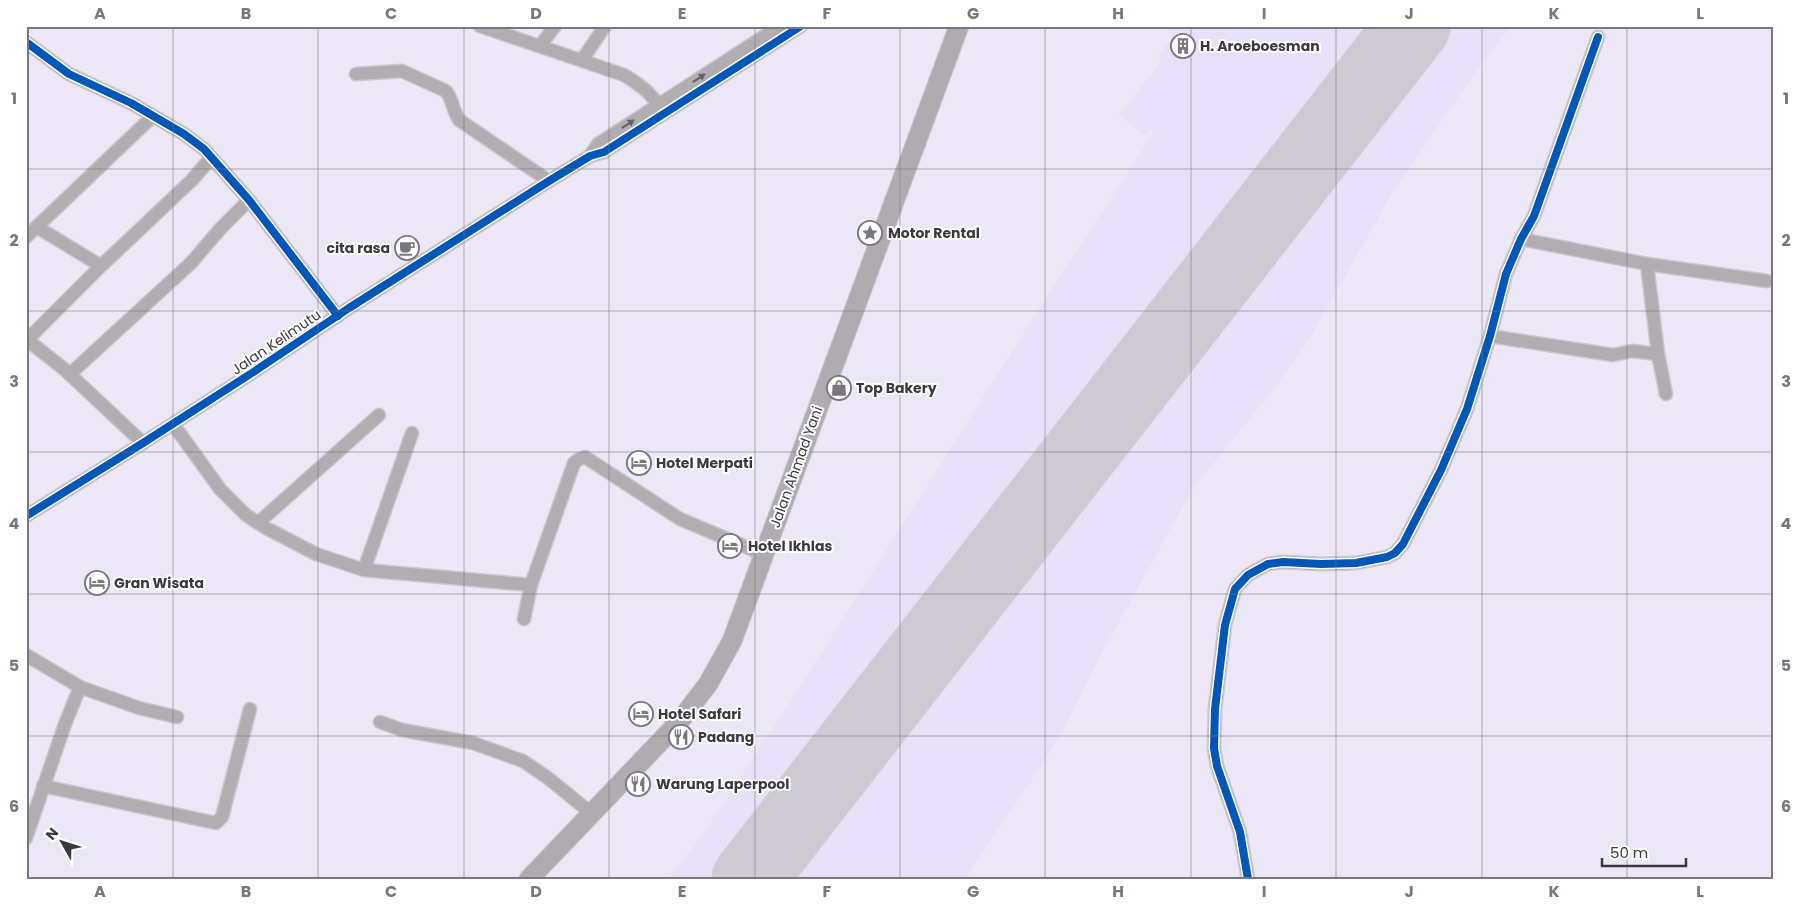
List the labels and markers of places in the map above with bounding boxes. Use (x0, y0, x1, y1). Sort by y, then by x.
building icon: H. Aroeboesman (1170, 33, 1196, 59)
place label: H. Aroeboesman (1200, 36, 1320, 56)
place icon: Motor Rental (857, 220, 883, 246)
place label: Motor Rental (888, 223, 980, 243)
cafe icon: cita rasa (394, 235, 420, 261)
place label: cita rasa (326, 238, 390, 258)
shop icon: Top Bakery (826, 375, 852, 401)
place label: Top Bakery (856, 378, 937, 398)
hotel icon: Hotel Merpati (626, 450, 652, 476)
place label: Hotel Merpati (656, 453, 753, 473)
hotel icon: Hotel Ikhlas (717, 533, 743, 559)
place label: Hotel Ikhlas (748, 536, 832, 556)
hotel icon: Gran Wisata (84, 570, 110, 596)
place label: Gran Wisata (114, 573, 204, 593)
hotel icon: Hotel Safari (628, 701, 654, 727)
place label: Hotel Safari (658, 704, 741, 724)
restaurant icon: Padang (668, 724, 694, 750)
place label: Padang (698, 727, 754, 747)
restaurant icon: Warung Laperpool (625, 771, 651, 797)
place label: Warung Laperpool (656, 774, 789, 794)

